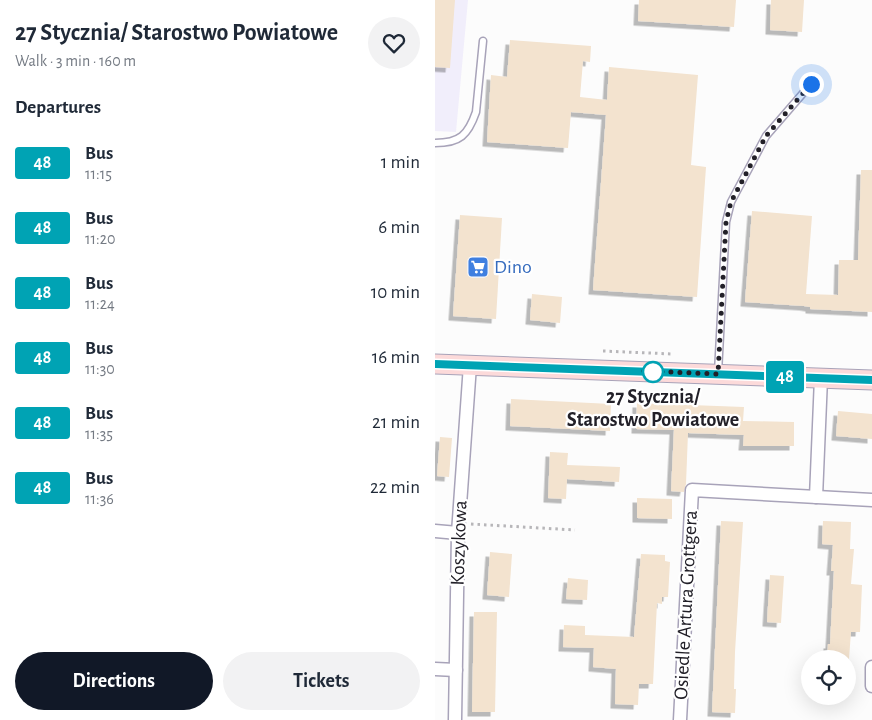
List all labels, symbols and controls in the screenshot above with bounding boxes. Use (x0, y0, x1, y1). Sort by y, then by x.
button: heart (368, 17, 420, 69)
text: 27 Stycznia/ Starostwo Powiatowe (15, 21, 338, 45)
text: Walk · 3 min · 160 m (15, 53, 136, 69)
your location (799, 72, 824, 97)
text: Departures (15, 98, 101, 117)
text: Bus (85, 144, 113, 163)
text: 1 min (381, 153, 420, 172)
text: 48 (34, 154, 51, 172)
text: 11:15 (85, 166, 112, 182)
text: Bus (85, 209, 113, 228)
text: 6 min (378, 218, 420, 237)
text: 48 (34, 219, 51, 237)
text: 11:20 (85, 231, 115, 247)
supermarket icon: Dino (466, 255, 490, 279)
place label: Dino (494, 257, 532, 277)
text: Bus (85, 274, 113, 293)
text: 10 min (371, 283, 420, 302)
text: 48 (34, 284, 51, 302)
text: 11:24 (85, 296, 115, 312)
text: Bus (85, 339, 113, 358)
text: 16 min (372, 348, 420, 367)
text: 48 (34, 349, 51, 367)
text: 11:30 (85, 361, 115, 377)
marker: 27 Stycznia/ Starostwo Powiatowe (642, 361, 664, 383)
line badge: 48 (763, 361, 807, 393)
text: 48 (776, 368, 794, 386)
place label: 27 Stycznia/ Starostwo Powiatowe (567, 387, 739, 430)
text: Bus (85, 404, 113, 423)
text: 21 min (372, 413, 420, 432)
text: 48 (34, 414, 51, 432)
text: 11:35 (85, 426, 113, 442)
text: Bus (85, 469, 113, 488)
text: 22 min (370, 478, 420, 497)
text: 48 (34, 479, 51, 497)
text: 11:36 (85, 491, 114, 507)
street label: Koszykowa (448, 500, 470, 586)
street label: Osiedle Artura Grottgera (671, 510, 701, 700)
map controls (801, 650, 856, 705)
button: locate (801, 650, 856, 705)
button: Directions (15, 652, 213, 710)
button: Tickets (223, 652, 420, 710)

